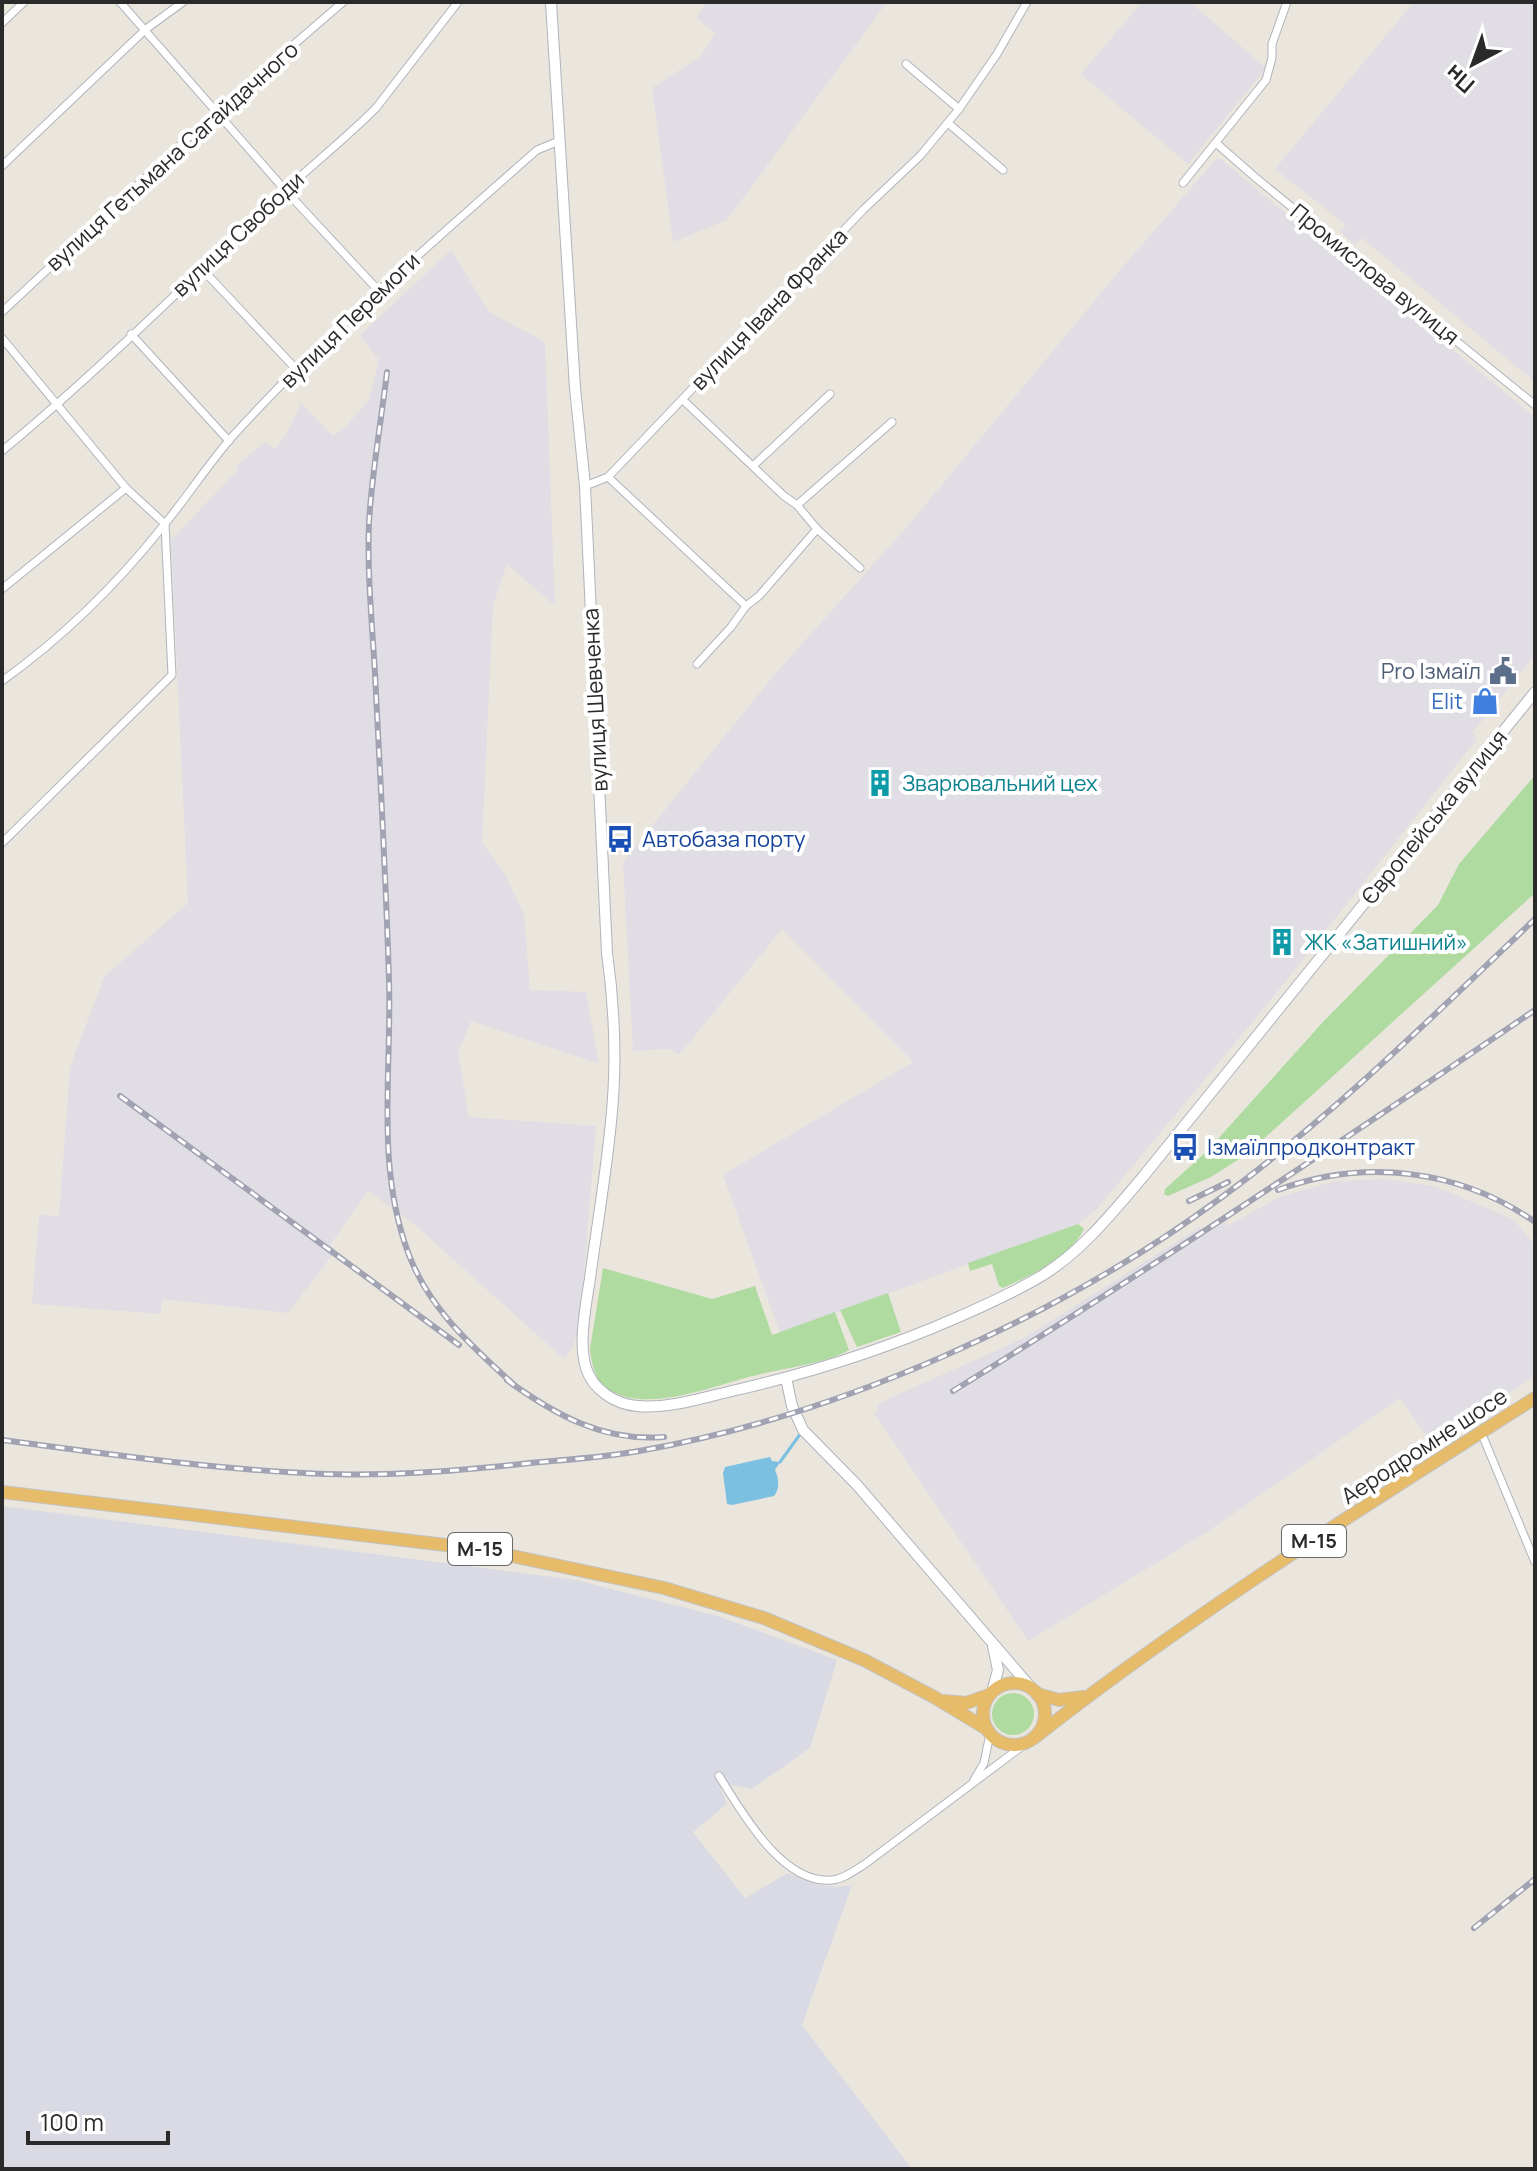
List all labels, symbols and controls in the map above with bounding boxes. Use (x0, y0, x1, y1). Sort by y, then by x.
north arrow (1433, 24, 1513, 104)
street label: вулиця Гетьмана Сагайдачного (39, 34, 305, 278)
text: Пн (1439, 58, 1481, 100)
street label: вулиця Свободи (165, 165, 311, 303)
street label: Промислова вулиця (1284, 197, 1466, 351)
street label: вулиця Івана Франка (684, 222, 854, 396)
street label: вулиця Перемоги (274, 246, 426, 394)
street label: вулиця Шевченка (575, 607, 615, 793)
place label: Pro Ізмаїл (1381, 656, 1481, 686)
public building icon: Pro Ізмаїл (1488, 656, 1518, 686)
place label: Elit (1431, 686, 1463, 716)
shop icon: Elit (1470, 686, 1500, 716)
street label: Європейська вулиця (1354, 723, 1514, 911)
building icon: Зварювальний цех (865, 768, 895, 798)
place label: Зварювальний цех (902, 768, 1098, 798)
bus stop icon: Автобаза порту (605, 824, 635, 854)
place label: Автобаза порту (642, 824, 806, 854)
building icon: ЖК «Затишний» (1267, 927, 1297, 957)
place label: ЖК «Затишний» (1304, 927, 1468, 957)
bus stop icon: Ізмаїлпродконтракт (1170, 1132, 1200, 1162)
place label: Ізмаїлпродконтракт (1207, 1132, 1415, 1162)
street label: Аеродромне шосе (1335, 1381, 1513, 1511)
road number: М-15 (1282, 1525, 1346, 1557)
road number: М-15 (448, 1533, 512, 1565)
scale bar (28, 2095, 168, 2145)
text: 100 m (40, 2105, 104, 2138)

